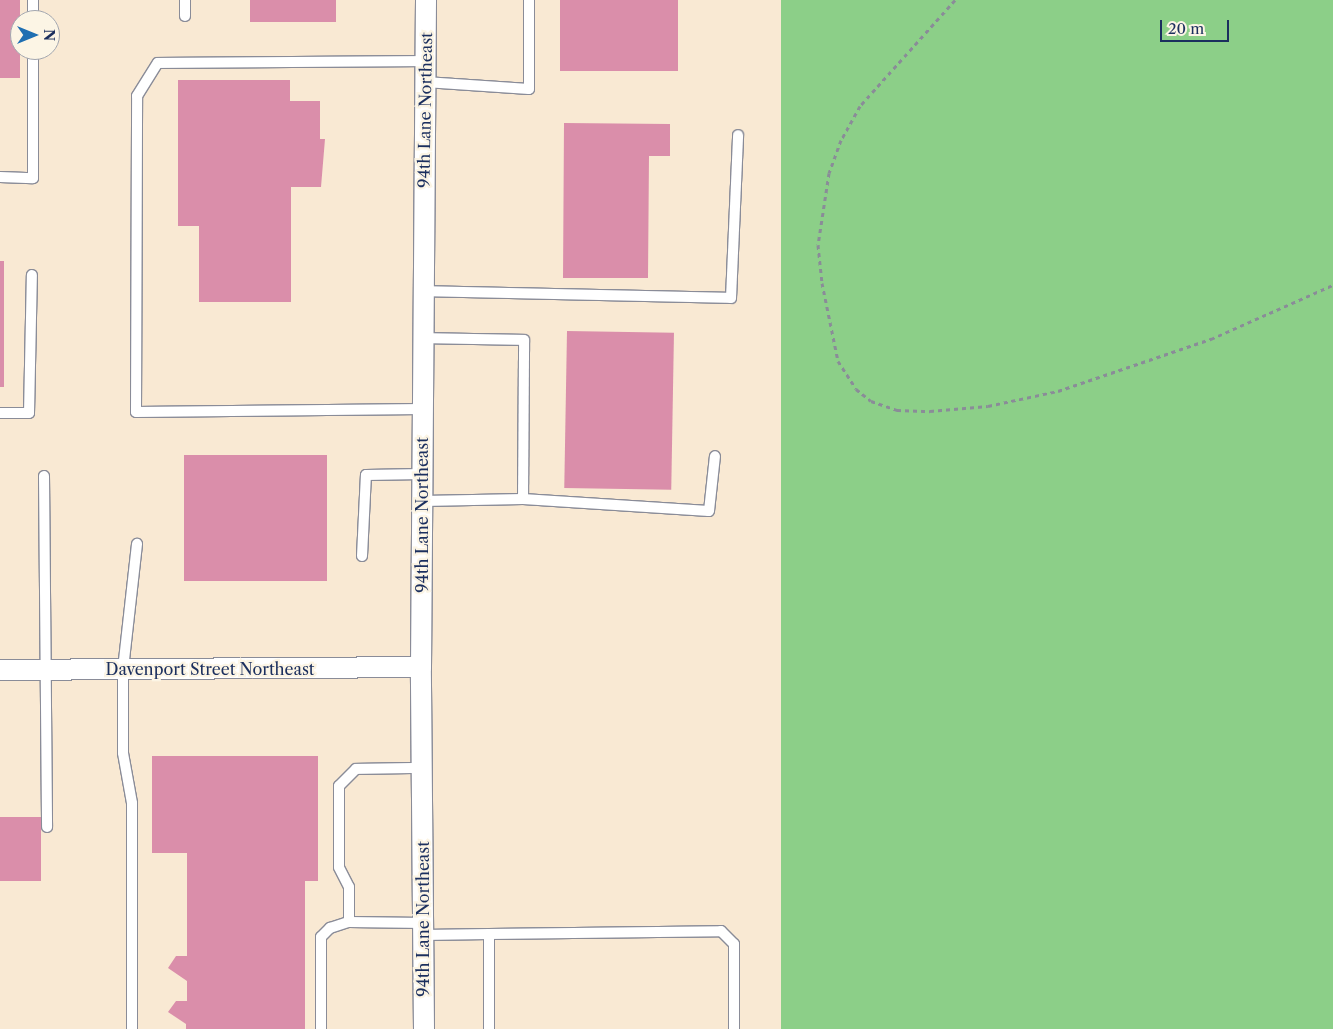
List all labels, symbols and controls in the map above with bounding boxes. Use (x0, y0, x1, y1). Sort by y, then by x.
north arrow (10, 10, 60, 60)
scale bar (1163, 10, 1232, 42)
text: 20 m (1168, 19, 1204, 38)
text: N (40, 29, 58, 41)
street label: 94th Lane Northeast (414, 32, 436, 188)
street label: 94th Lane Northeast (412, 437, 432, 593)
street label: Davenport Street Northeast (105, 659, 315, 679)
street label: 94th Lane Northeast (413, 841, 433, 997)

